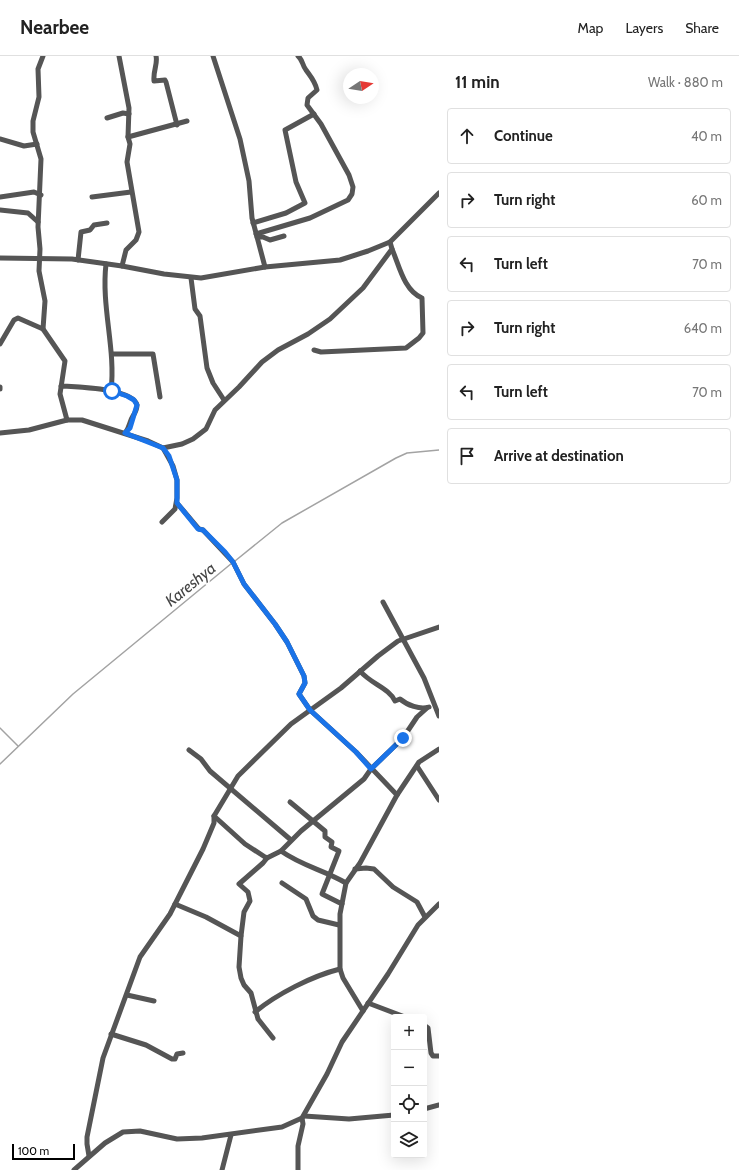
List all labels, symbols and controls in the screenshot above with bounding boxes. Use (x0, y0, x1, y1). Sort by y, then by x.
text: Nearbee (20, 16, 89, 39)
text: Map (578, 19, 603, 37)
text: Layers (625, 19, 663, 37)
text: Share (685, 19, 719, 37)
north arrow (343, 68, 379, 104)
text: 11 min (455, 72, 500, 92)
text: Walk · 880 m (648, 74, 723, 90)
icon: ahead (456, 125, 478, 147)
text: Continue (494, 127, 553, 145)
text: 40 m (691, 128, 722, 144)
icon: right (456, 189, 478, 211)
text: Turn right (494, 191, 555, 209)
text: 60 m (691, 192, 722, 208)
icon: left (456, 253, 478, 275)
text: Turn left (494, 255, 548, 273)
text: 70 m (692, 256, 722, 272)
icon: right (456, 317, 478, 339)
text: Turn right (494, 319, 555, 337)
text: 640 m (684, 320, 722, 336)
icon: left (456, 381, 478, 403)
route start (103, 382, 121, 400)
text: Turn left (494, 383, 548, 401)
text: 70 m (692, 384, 722, 400)
icon: arrive (456, 445, 478, 467)
text: Arrive at destination (494, 447, 624, 465)
water label: Kareshya (161, 558, 219, 610)
route end (394, 729, 412, 747)
map controls (391, 1014, 427, 1158)
button: + (391, 1014, 427, 1050)
button: − (391, 1050, 427, 1086)
button: locate (391, 1086, 427, 1122)
button: layers (391, 1122, 427, 1158)
scale bar (12, 1142, 75, 1161)
text: 100 m (18, 1144, 49, 1158)

